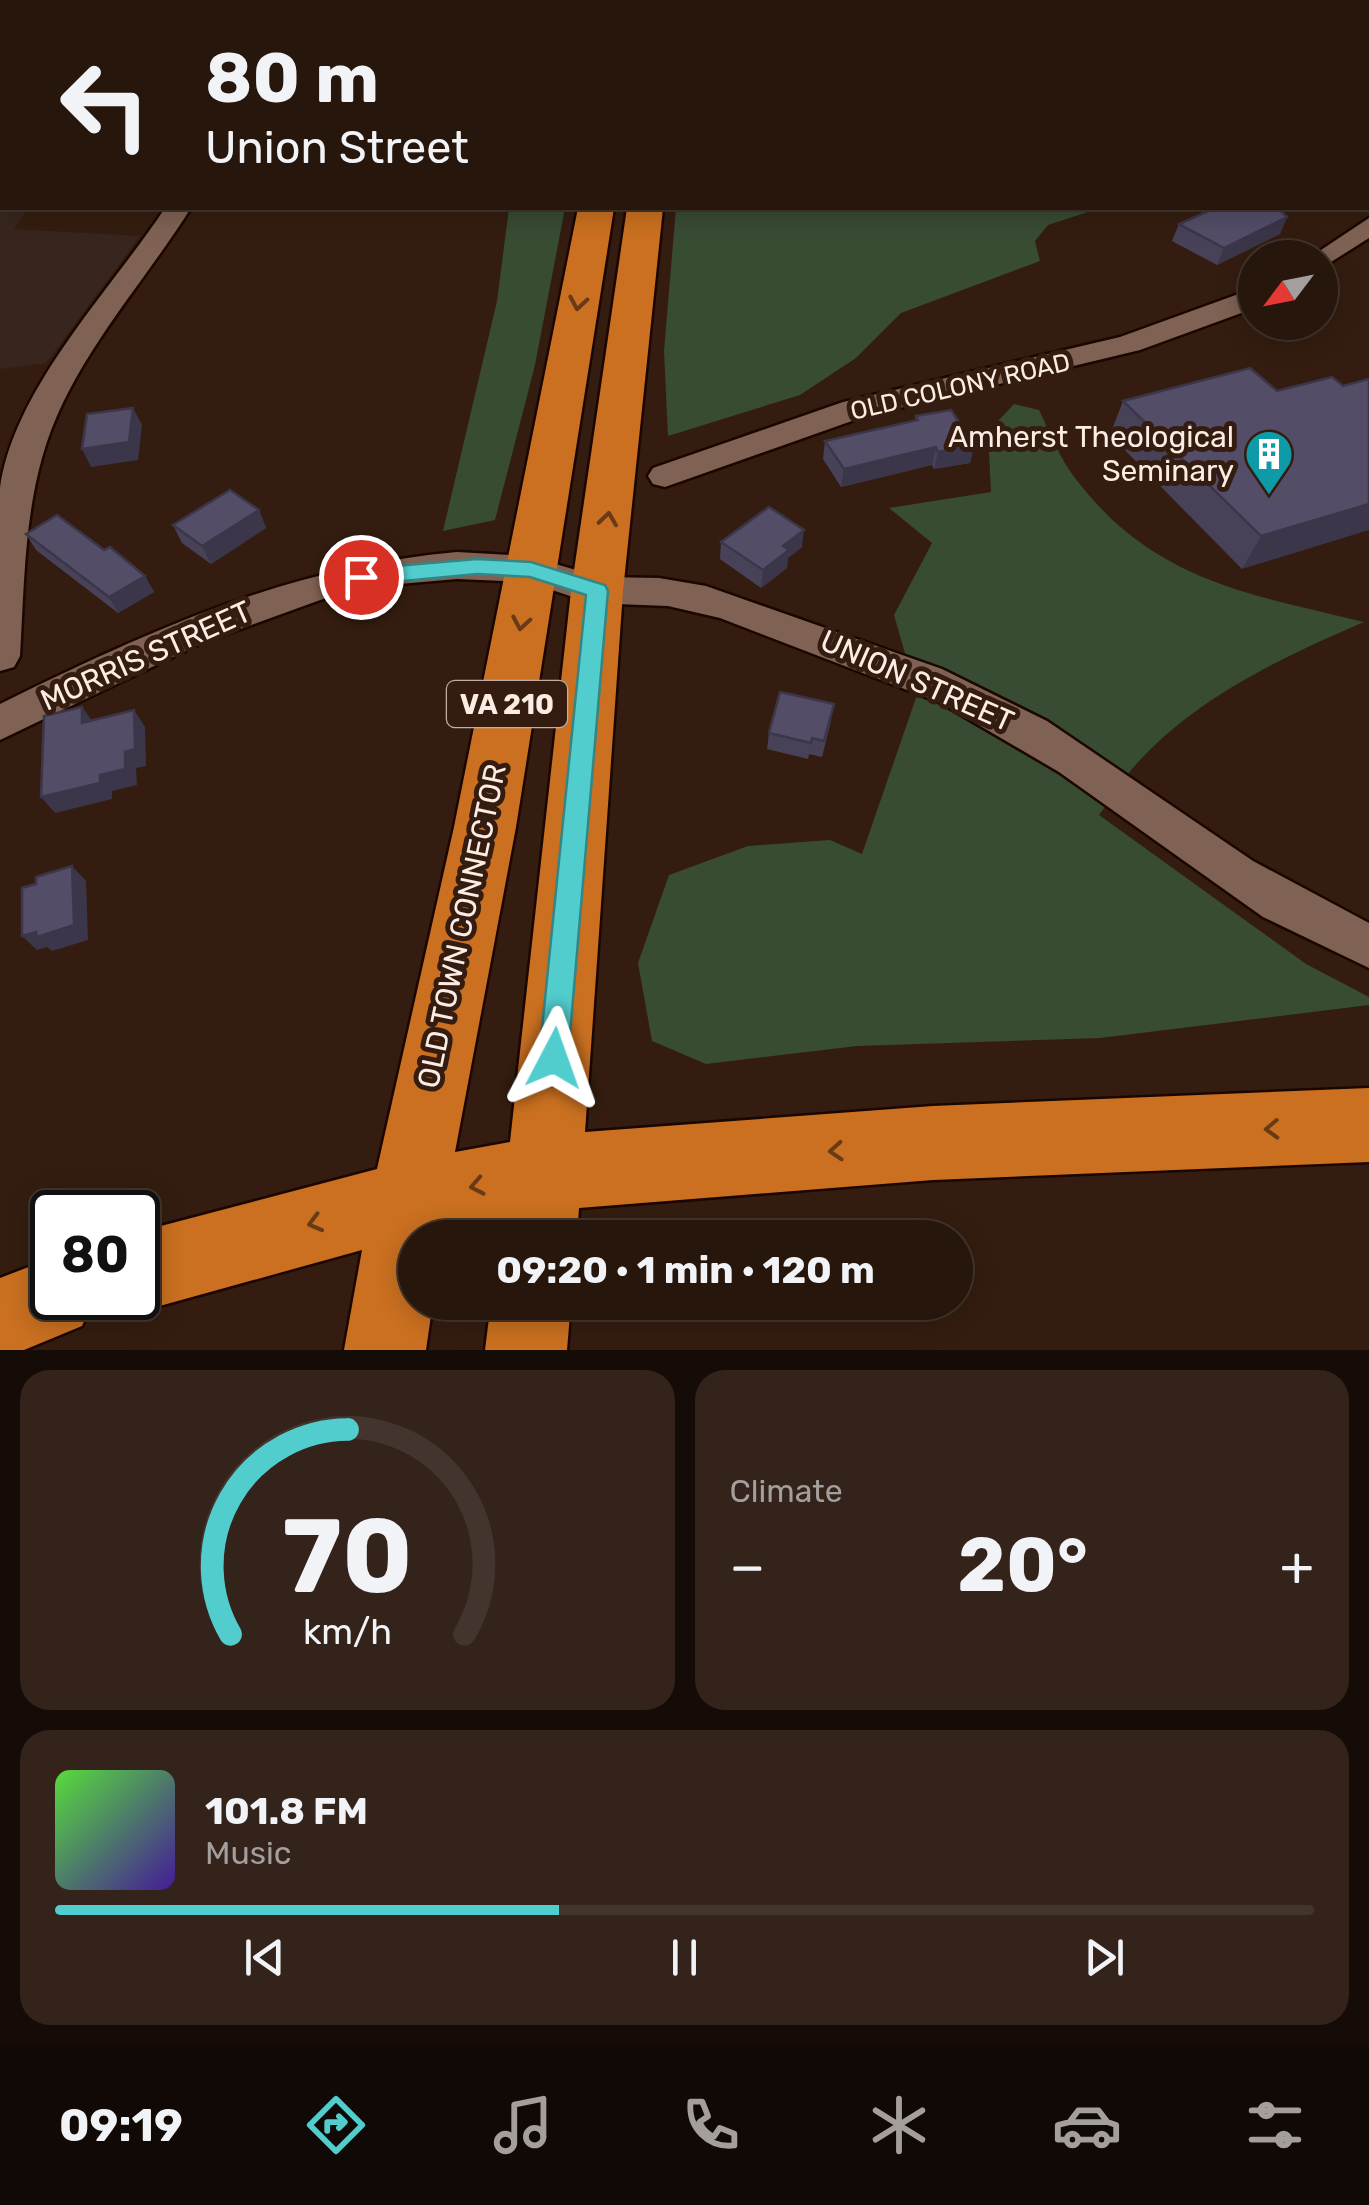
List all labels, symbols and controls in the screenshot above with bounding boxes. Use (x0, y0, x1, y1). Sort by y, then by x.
text: 80 m (205, 37, 379, 120)
icon: left (40, 40, 170, 170)
text: Union Street (205, 121, 469, 174)
north arrow (1238, 240, 1338, 340)
map controls (1238, 240, 1338, 340)
one-way arrow (569, 295, 590, 312)
street label: OLD COLONY ROAD (847, 347, 1073, 426)
place label: Amherst Theological Seminary (948, 419, 1234, 489)
building icon: Amherst Theological Seminary (1243, 428, 1295, 496)
one-way arrow (596, 511, 617, 527)
pin (319, 535, 404, 620)
icon: arrive (334, 550, 389, 605)
street label: MORRIS STREET (35, 593, 257, 719)
one-way arrow (511, 615, 532, 632)
street label: UNION STREET (815, 622, 1019, 740)
road number: VA 210 (447, 681, 567, 727)
street label: OLD TOWN CONNECTOR (410, 761, 514, 1091)
position arrow (502, 1006, 606, 1110)
one-way arrow (1263, 1118, 1279, 1139)
one-way arrow (828, 1139, 844, 1161)
one-way arrow (469, 1175, 485, 1196)
speed limit sign: 80 (30, 1190, 160, 1320)
one-way arrow (307, 1212, 324, 1233)
text: 09:20 · 1 min · 120 m (496, 1247, 875, 1293)
text: Climate (730, 1472, 843, 1510)
text: 70 (282, 1495, 412, 1618)
text: 20° (957, 1521, 1088, 1610)
text: − (730, 1534, 765, 1599)
text: + (1280, 1534, 1314, 1599)
text: km/h (303, 1611, 392, 1653)
text: 101.8 FM (205, 1788, 368, 1834)
text: Music (205, 1834, 291, 1872)
icon: previous (237, 1930, 292, 1985)
icon: pause (657, 1930, 712, 1985)
icon: next (1077, 1930, 1132, 1985)
icon: directions (301, 2090, 371, 2160)
icon: music (488, 2090, 558, 2160)
icon: phone (676, 2090, 746, 2160)
icon: climate (864, 2090, 934, 2160)
icon: car (1052, 2090, 1122, 2160)
icon: filters (1240, 2090, 1310, 2160)
text: 09:19 (59, 2099, 183, 2152)

